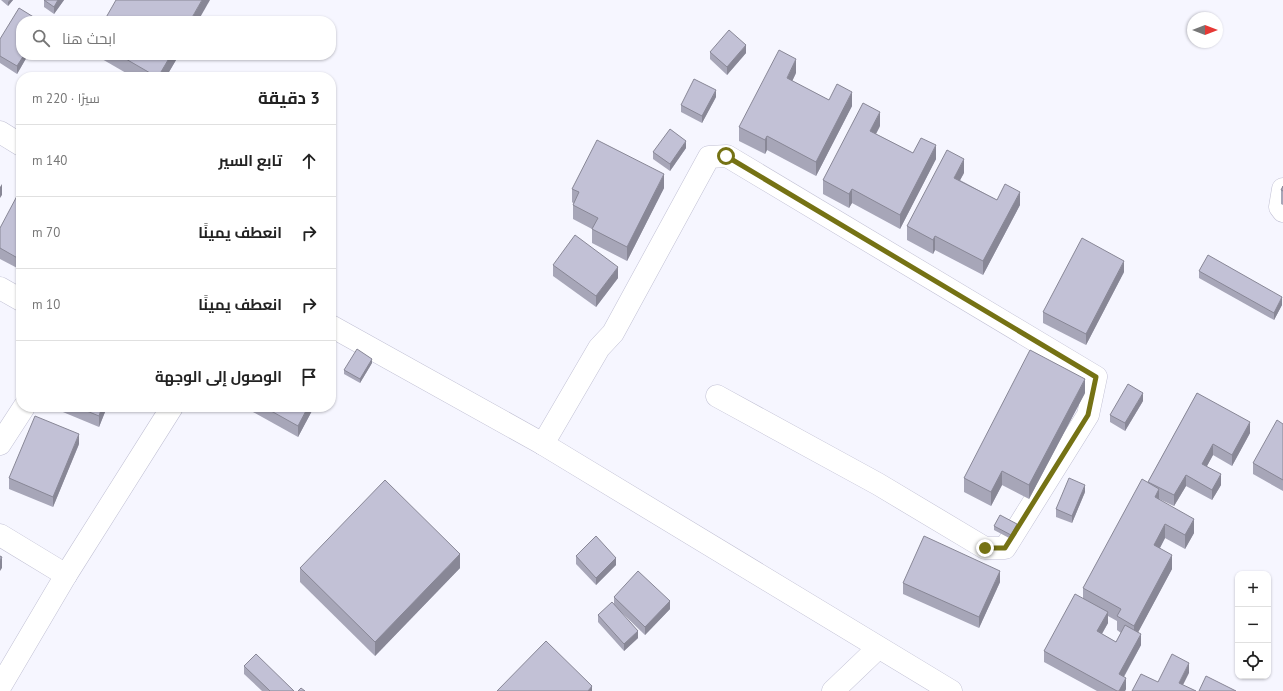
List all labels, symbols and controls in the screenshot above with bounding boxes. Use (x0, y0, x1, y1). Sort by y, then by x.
north arrow (1187, 12, 1223, 48)
search box (16, 16, 336, 60)
icon: search (30, 27, 52, 49)
text: ابحث هنا (62, 29, 116, 48)
text: 3 دقيقة (258, 87, 320, 109)
text: سيرًا · 220 m (32, 90, 100, 107)
route start (717, 147, 735, 165)
icon: ahead (298, 150, 320, 172)
text: تابع السير (219, 151, 282, 170)
text: 140 m (32, 152, 67, 169)
icon: right (298, 222, 320, 244)
text: انعطف يمينًا (198, 223, 282, 242)
text: 70 m (32, 224, 60, 241)
icon: right (298, 294, 320, 316)
text: انعطف يمينًا (198, 295, 282, 314)
text: 10 m (32, 296, 60, 313)
icon: arrive (298, 366, 320, 388)
text: الوصول إلى الوجهة (155, 367, 282, 386)
route end (976, 539, 994, 557)
map controls (1235, 571, 1271, 679)
button: + (1235, 571, 1271, 607)
button: − (1235, 607, 1271, 643)
button: locate (1235, 643, 1271, 679)

